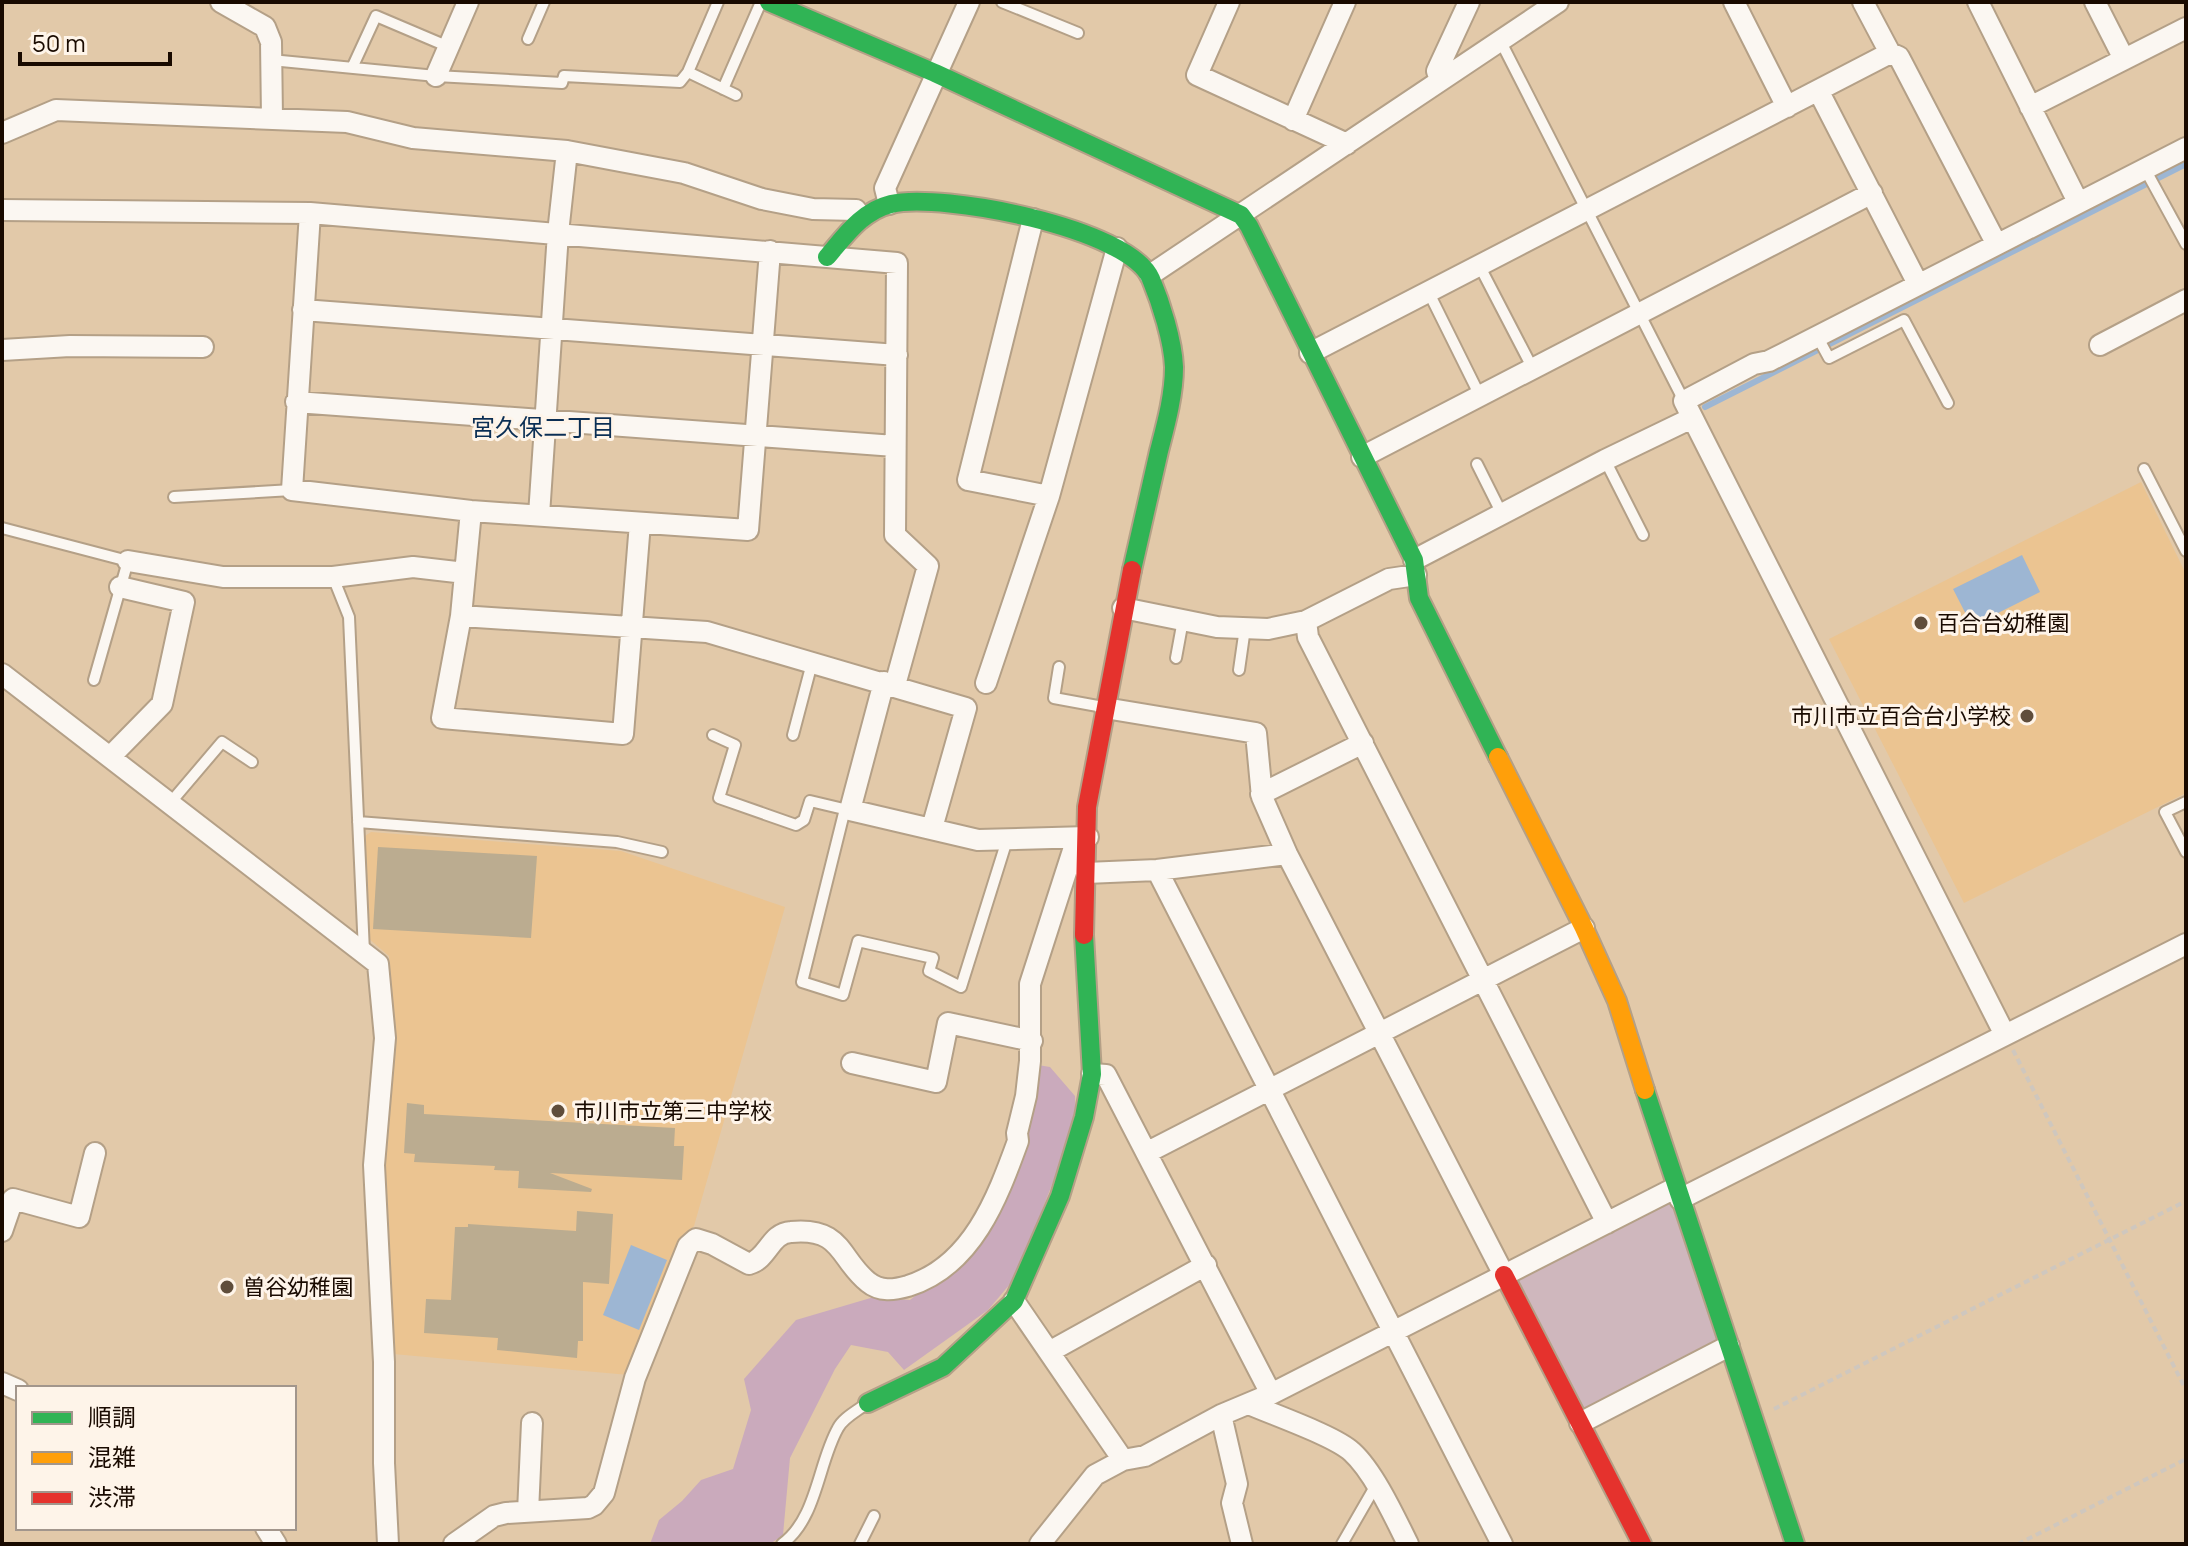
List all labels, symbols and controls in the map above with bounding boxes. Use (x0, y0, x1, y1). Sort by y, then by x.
scale bar (20, 16, 170, 66)
text: 50 m (32, 26, 86, 59)
district label: 宮久保二丁目 (471, 410, 615, 443)
place label: 百合台幼稚園 (1937, 608, 2069, 638)
marker: 百合台幼稚園 (1912, 614, 1930, 632)
place label: 市川市立百合台小学校 (1791, 701, 2011, 731)
marker: 市川市立百合台小学校 (2018, 707, 2036, 725)
place label: 市川市立第三中学校 (574, 1096, 772, 1126)
marker: 市川市立第三中学校 (549, 1102, 567, 1120)
place label: 曽谷幼稚園 (243, 1272, 353, 1302)
marker: 曽谷幼稚園 (218, 1278, 236, 1296)
legend (16, 1386, 296, 1530)
text: 順調 (88, 1400, 136, 1433)
text: 混雑 (88, 1440, 136, 1473)
text: 渋滞 (88, 1480, 136, 1513)

